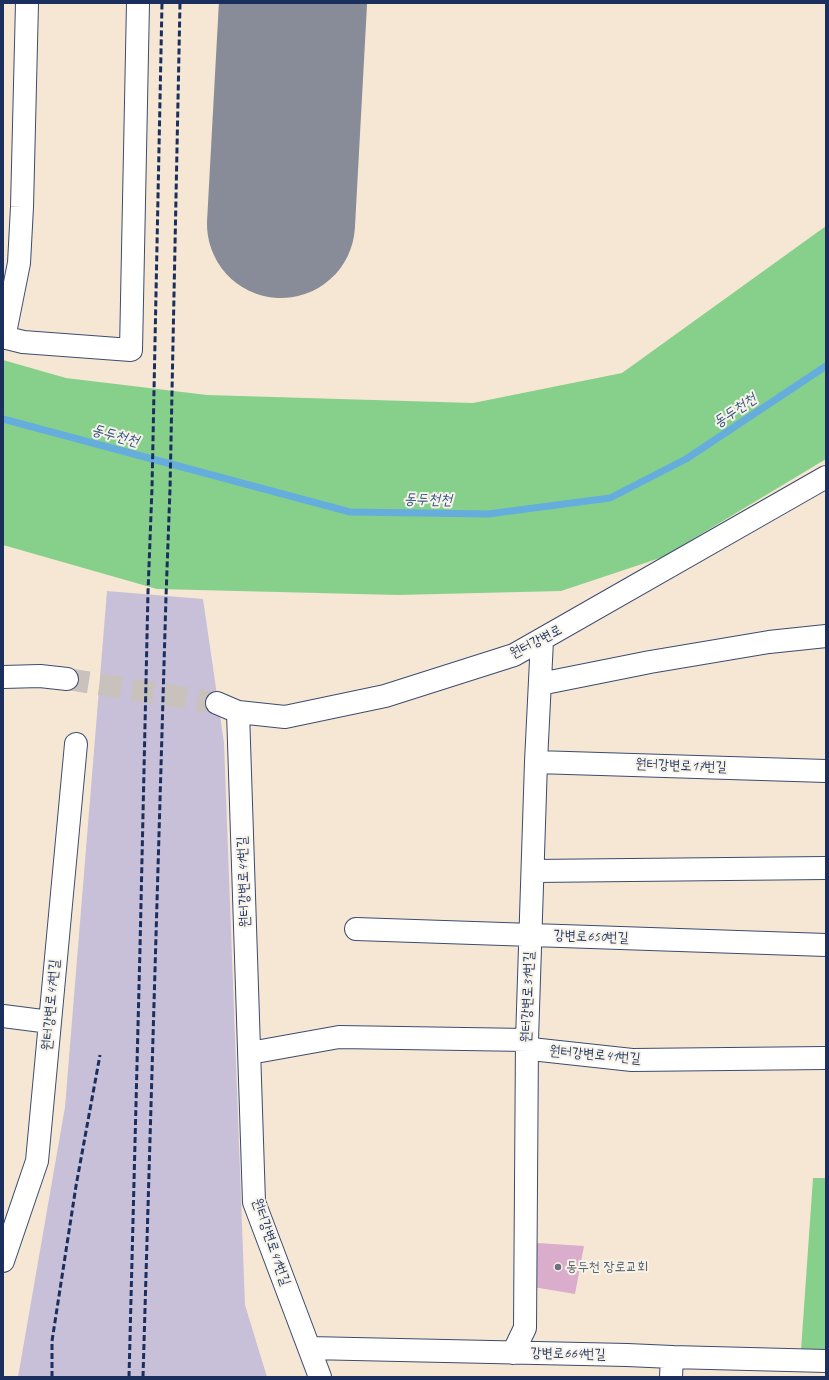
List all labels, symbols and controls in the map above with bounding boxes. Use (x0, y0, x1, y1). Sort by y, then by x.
water label: 동두천천 (710, 390, 760, 432)
water label: 동두천천 (89, 421, 141, 451)
water label: 동두천천 (404, 491, 452, 509)
street label: 원터강변로 (507, 622, 565, 662)
street label: 원터강변로17번길 (635, 756, 727, 776)
street label: 원터강변로41번길 (234, 836, 254, 928)
street label: 강변로650번길 (553, 927, 629, 947)
street label: 원터강변로31번길 (518, 951, 538, 1043)
street label: 원터강변로47번길 (39, 959, 63, 1051)
street label: 원터강변로41번길 (549, 1043, 641, 1067)
street label: 원터강변로41번길 (248, 1196, 294, 1288)
place label: 동두천 장로교회 (566, 1259, 648, 1275)
marker: 동두천 장로교회 (553, 1262, 563, 1272)
street label: 강변로664번길 (530, 1345, 606, 1363)

